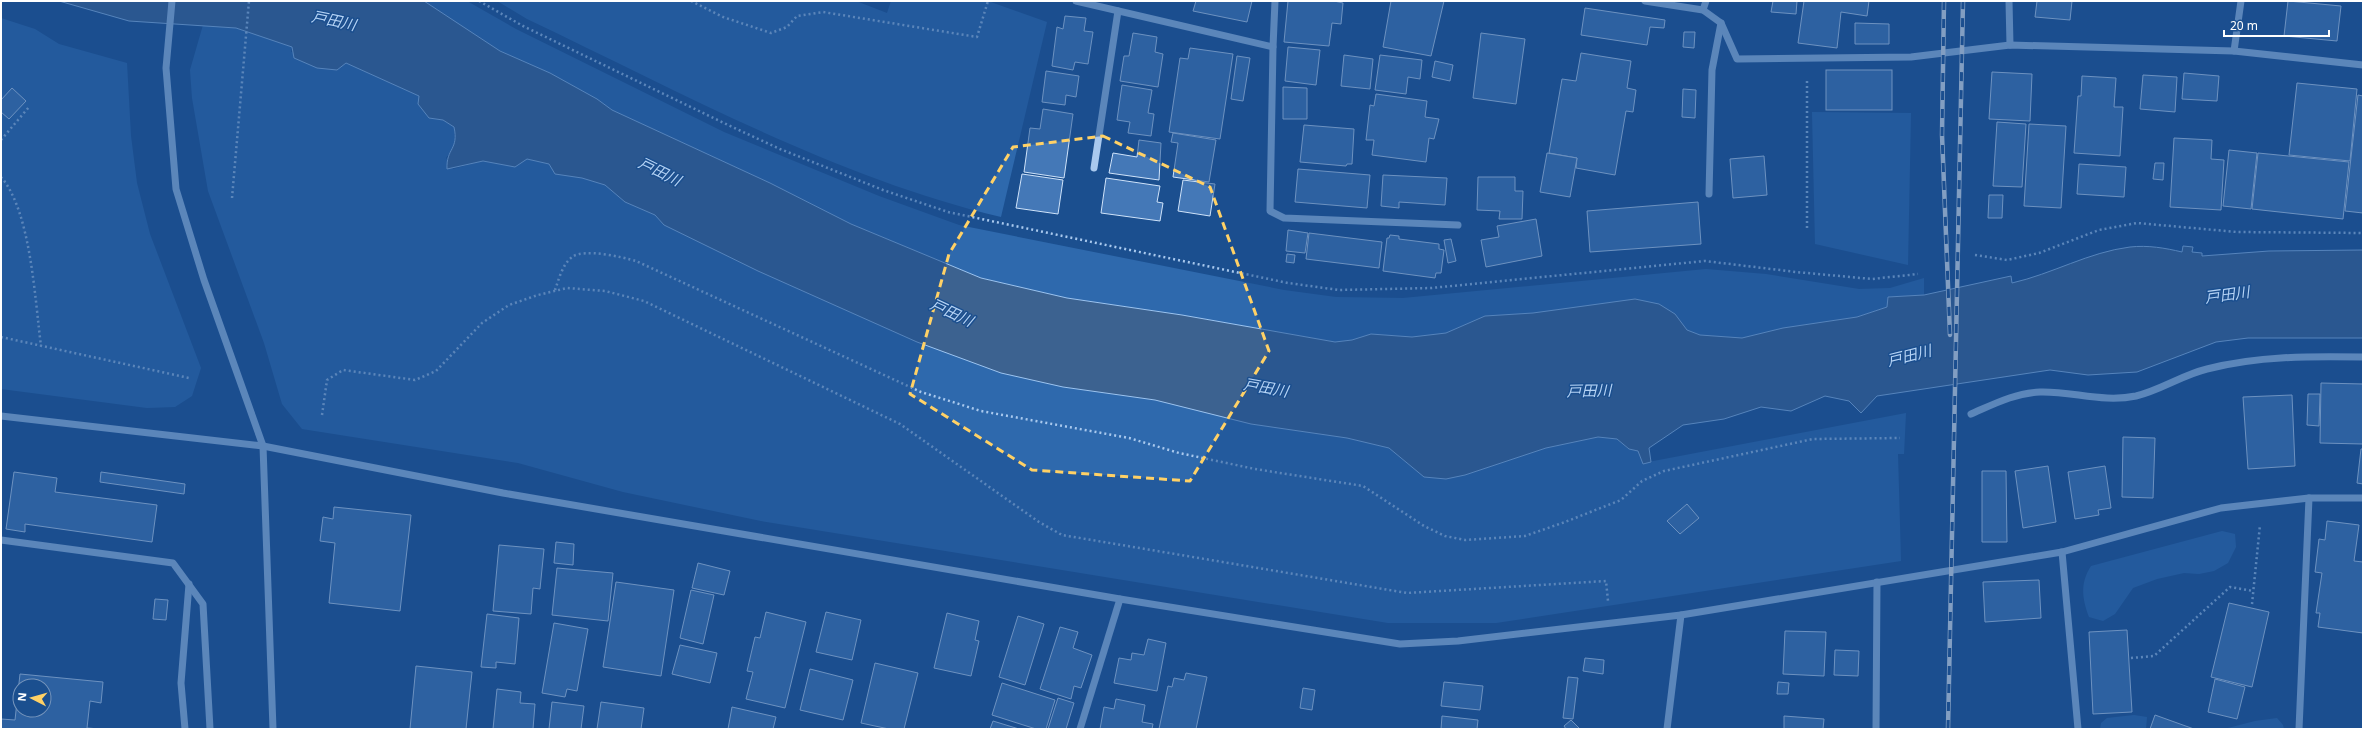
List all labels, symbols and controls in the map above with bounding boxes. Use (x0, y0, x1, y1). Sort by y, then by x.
water label: 戸田川 (310, 6, 360, 35)
scale bar (2224, 12, 2329, 38)
text: 20 m (2230, 17, 2258, 34)
water label: 戸田川 (635, 152, 686, 191)
water label: 戸田川 (2203, 281, 2253, 307)
water label: 戸田川 (927, 293, 978, 331)
water label: 戸田川 (1885, 339, 1935, 370)
water label: 戸田川 (1242, 373, 1292, 401)
water label: 戸田川 (1566, 380, 1614, 400)
north arrow (12, 678, 52, 718)
text: N (14, 692, 29, 702)

